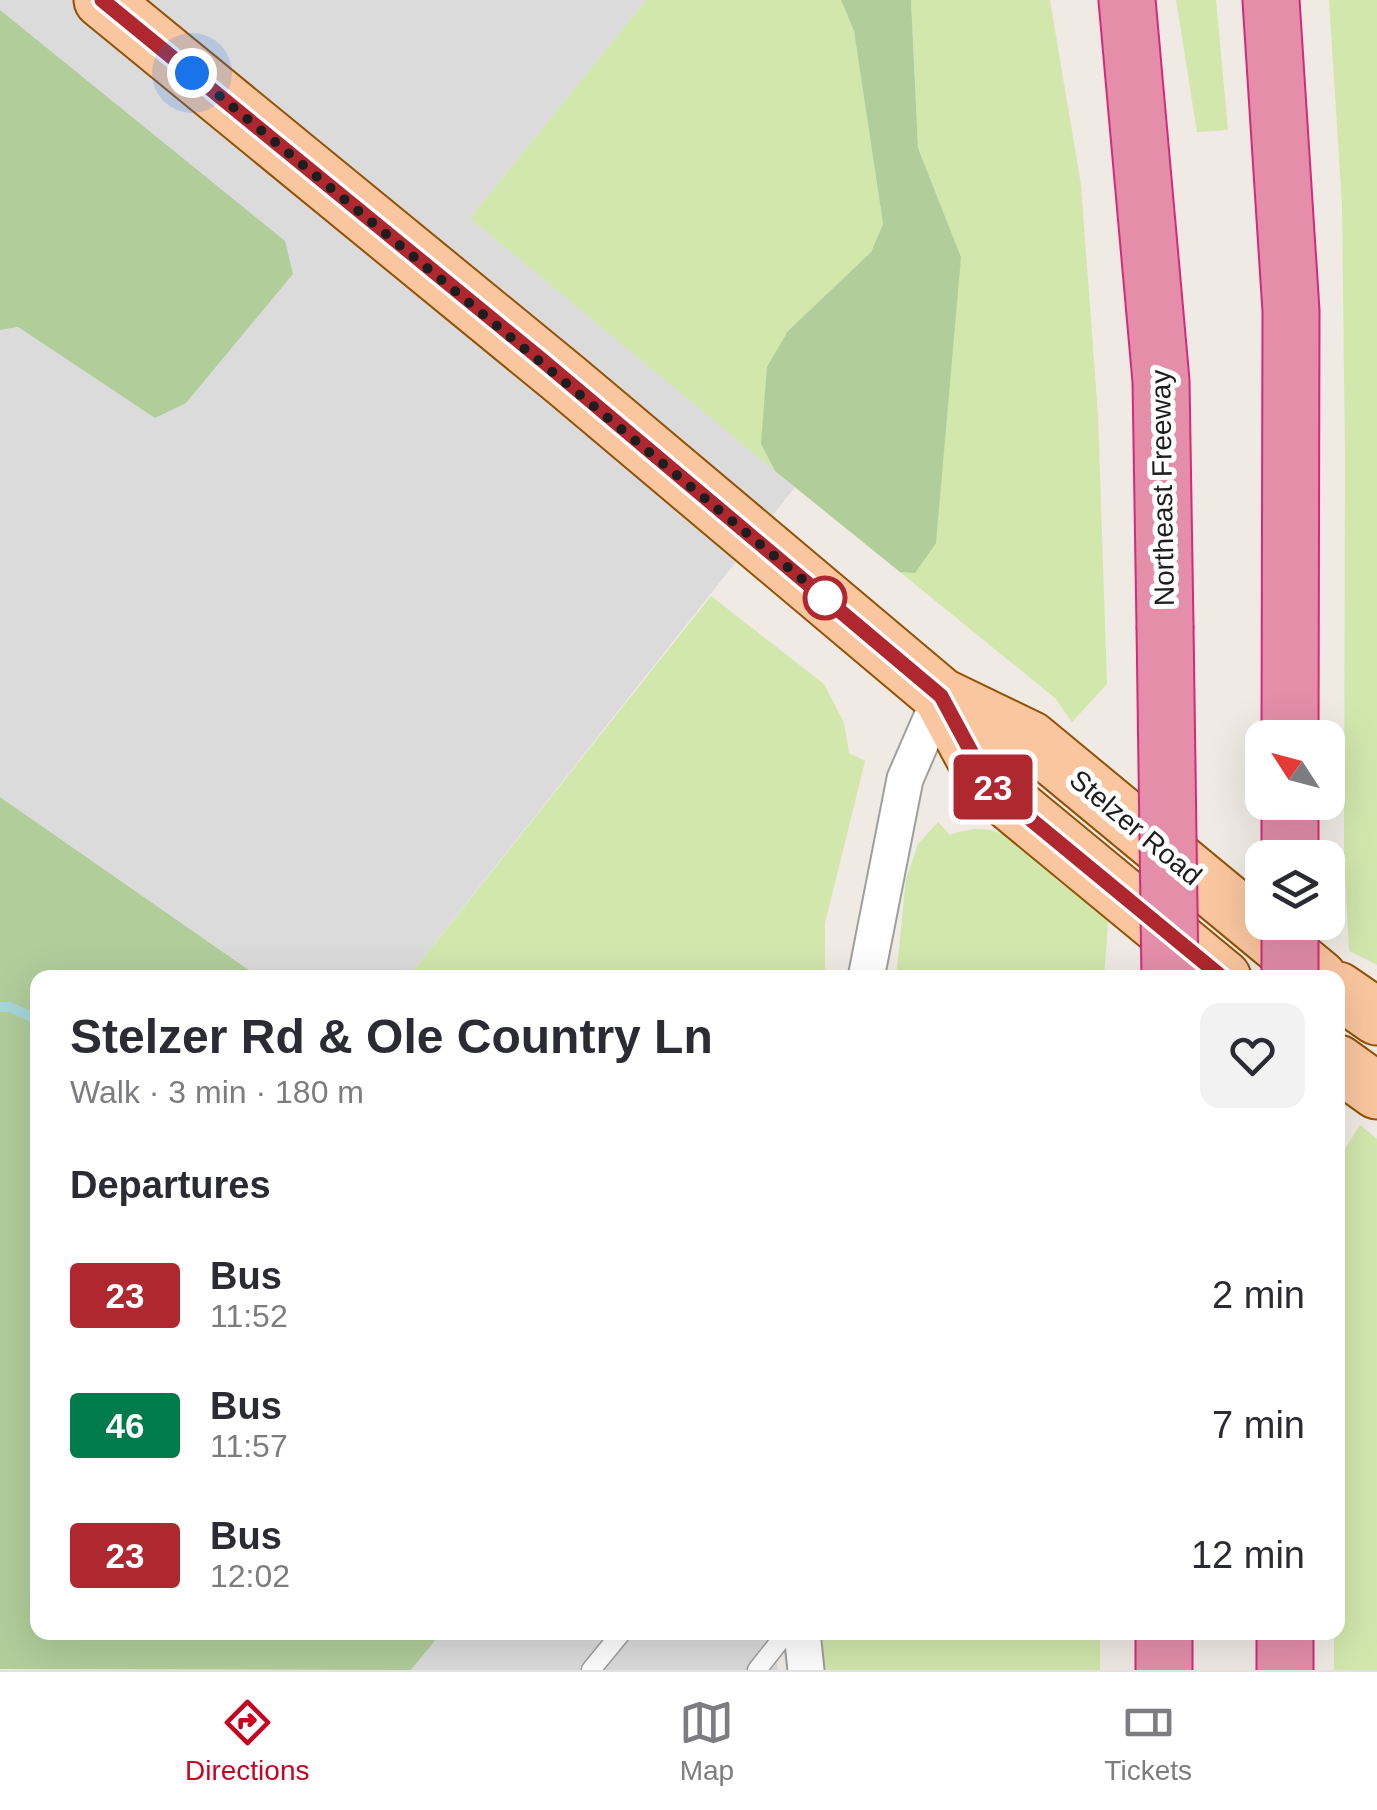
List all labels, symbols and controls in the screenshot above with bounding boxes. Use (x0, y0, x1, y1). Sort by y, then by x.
your location (167, 48, 217, 98)
street label: Northeast Freeway (1145, 369, 1180, 607)
unlabelled marker (804, 577, 846, 619)
north arrow (1245, 720, 1345, 820)
map controls (1245, 720, 1345, 940)
line badge: 23 (948, 754, 1038, 820)
street label: Stelzer Road (1064, 763, 1208, 891)
text: 23 (974, 768, 1012, 807)
button: layers (1245, 840, 1345, 940)
button: heart (1200, 1003, 1305, 1108)
text: Stelzer Rd & Ole Country Ln (70, 1010, 713, 1063)
text: Walk · 3 min · 180 m (70, 1074, 364, 1110)
text: Departures (70, 1164, 271, 1206)
text: Bus (210, 1255, 282, 1297)
text: 2 min (1212, 1274, 1305, 1316)
text: 23 (106, 1276, 144, 1315)
text: 11:52 (210, 1298, 288, 1334)
text: Bus (210, 1385, 282, 1427)
text: 7 min (1212, 1404, 1305, 1446)
text: 46 (106, 1406, 144, 1445)
text: 11:57 (210, 1428, 288, 1464)
text: Bus (210, 1515, 282, 1557)
text: 12 min (1191, 1534, 1305, 1576)
text: 23 (106, 1536, 144, 1575)
text: 12:02 (210, 1558, 290, 1594)
tab: Directions (185, 1695, 309, 1787)
tab: Map (679, 1695, 734, 1787)
tab: Tickets (1104, 1695, 1192, 1787)

